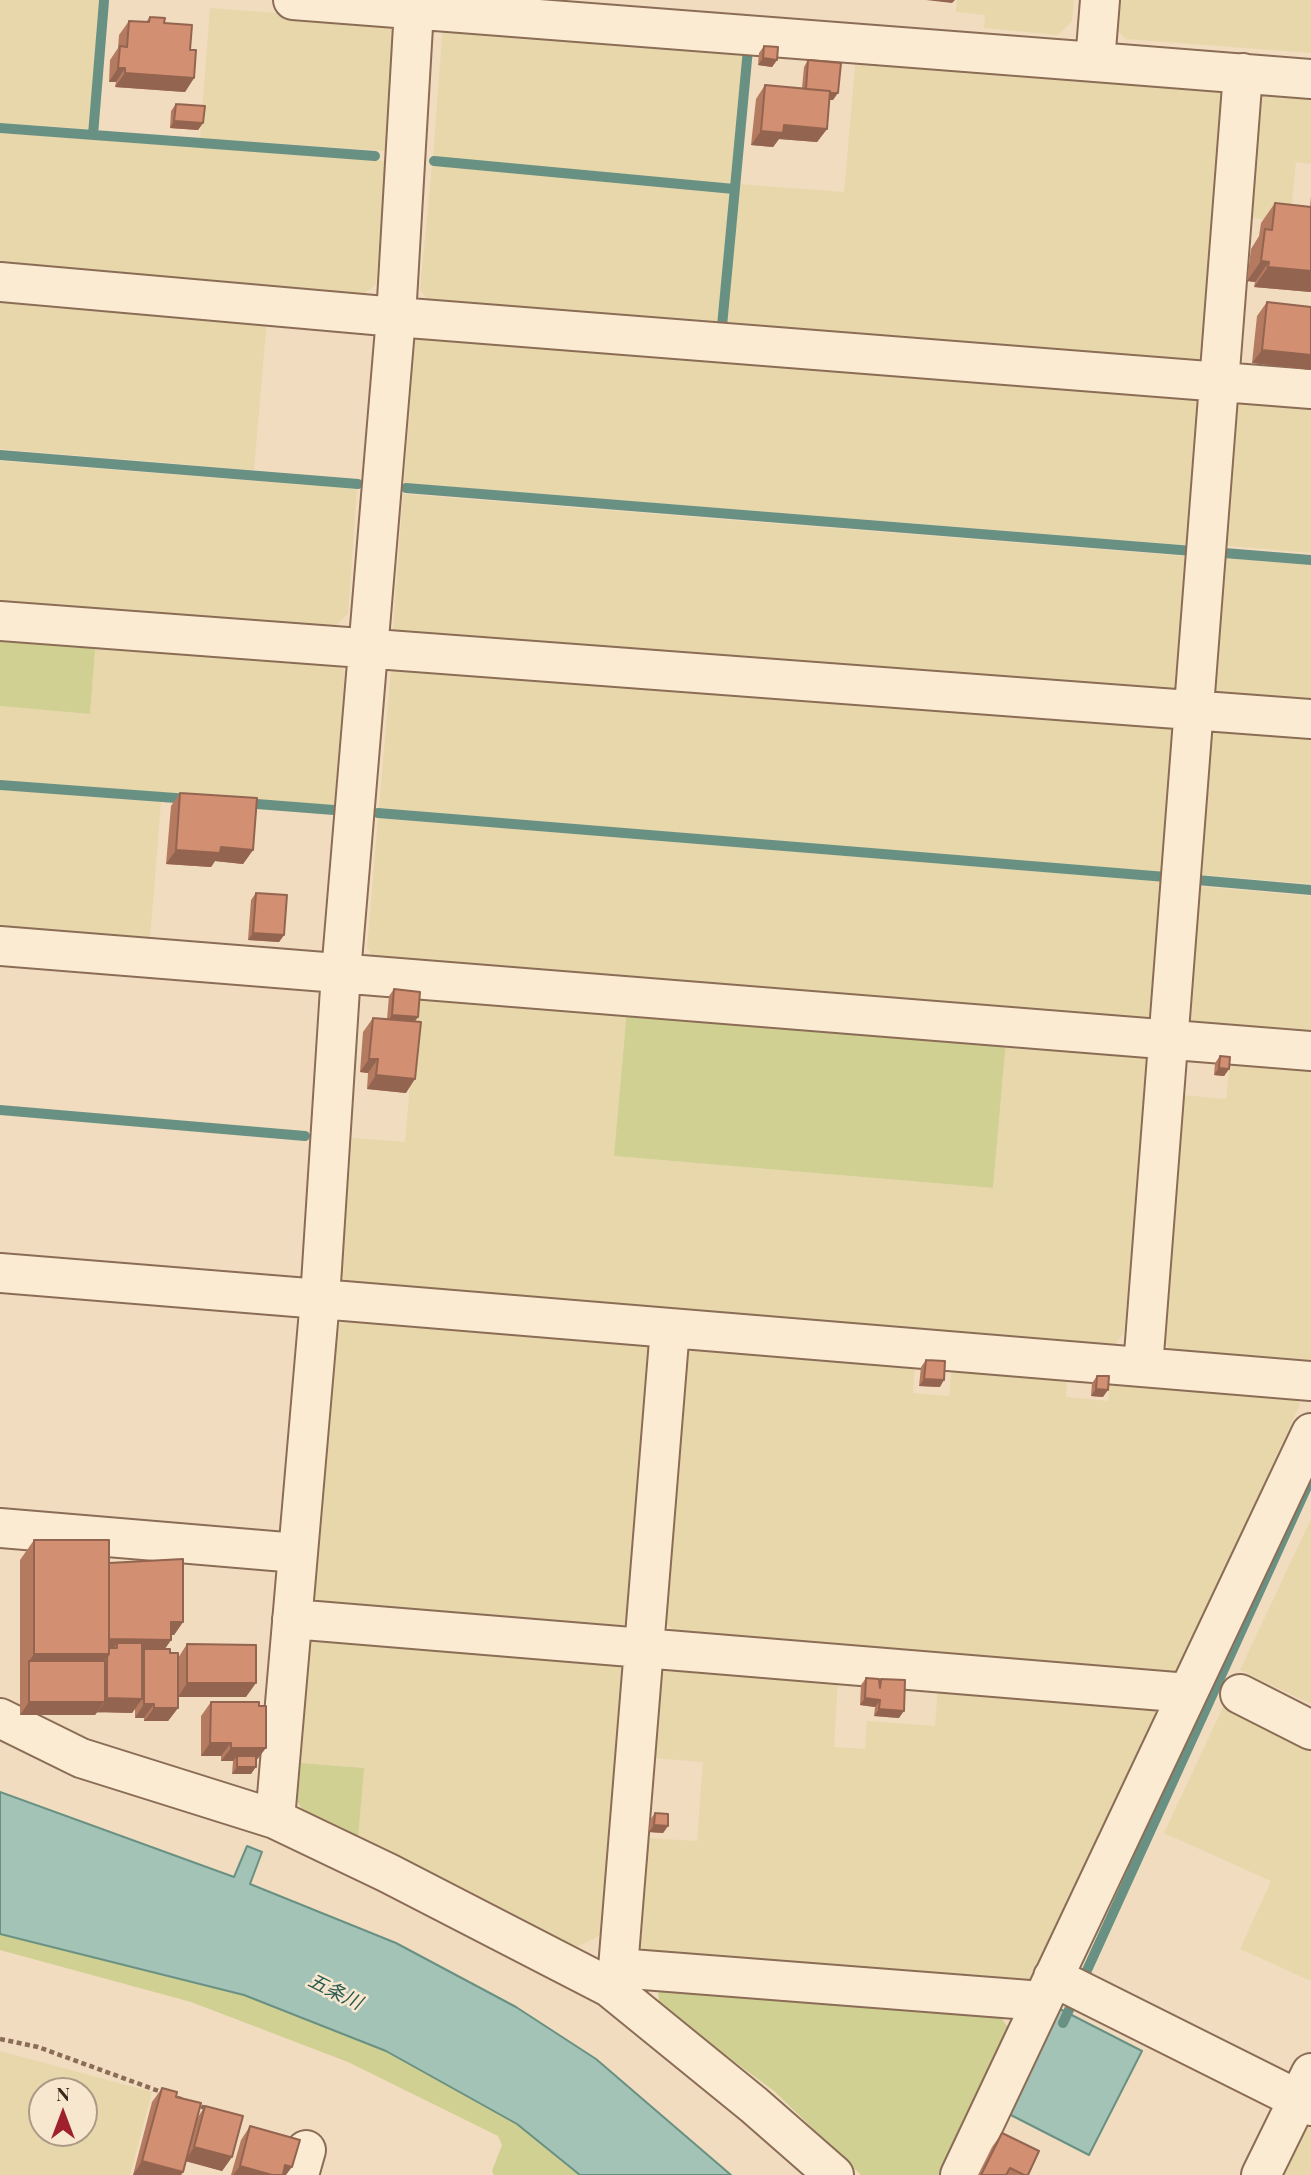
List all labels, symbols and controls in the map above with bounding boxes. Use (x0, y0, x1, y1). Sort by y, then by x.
water label: 五条川 (304, 1969, 366, 2015)
north arrow (28, 2077, 98, 2147)
text: N (56, 2080, 70, 2106)

